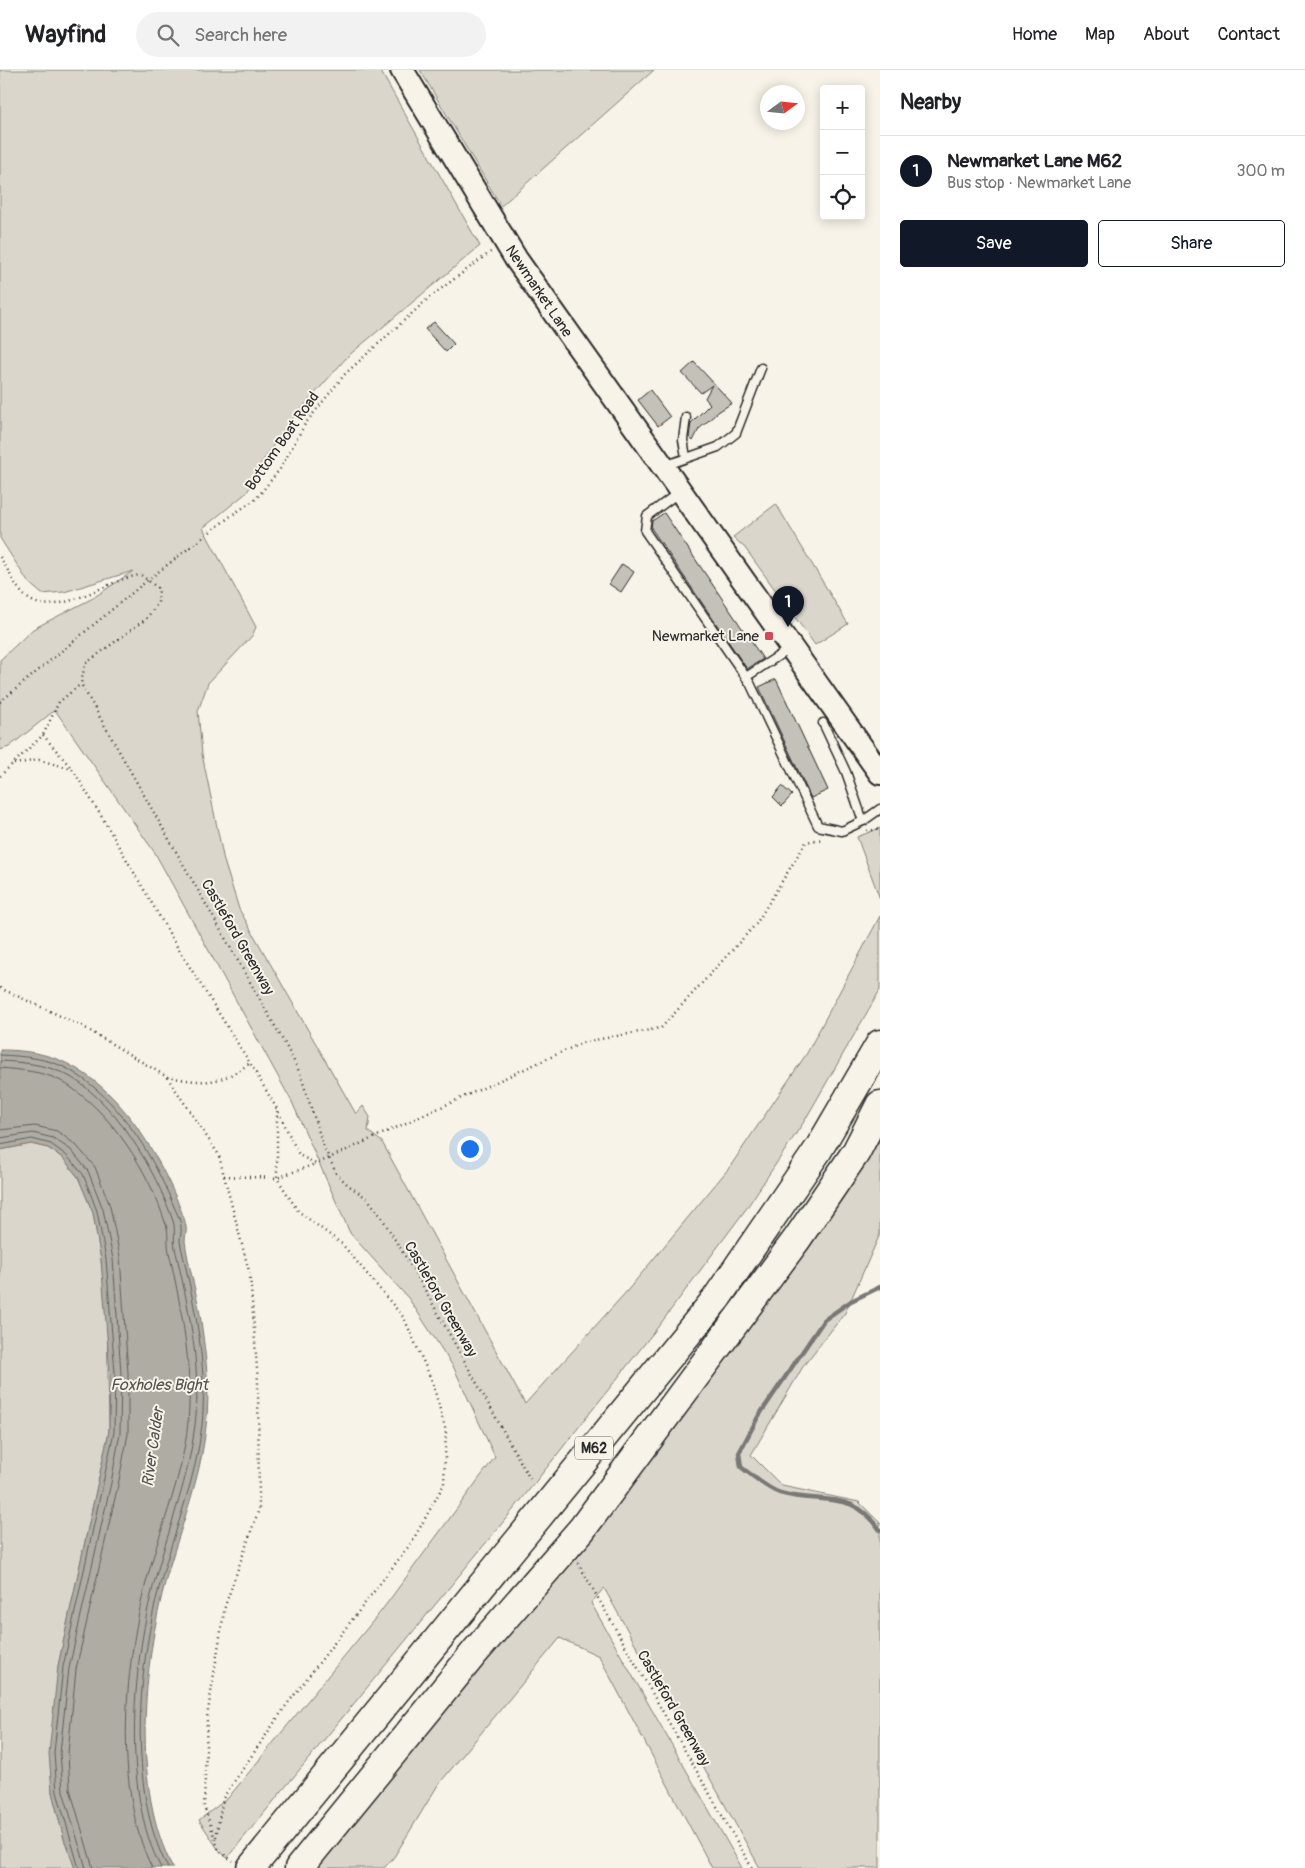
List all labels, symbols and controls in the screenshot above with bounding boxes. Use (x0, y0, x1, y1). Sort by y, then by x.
search box (136, 12, 486, 57)
text: Wayfind (25, 20, 106, 49)
icon: search (154, 21, 182, 49)
text: Search here (194, 23, 287, 47)
text: Home (1012, 23, 1057, 46)
text: Map (1085, 23, 1115, 46)
text: About (1143, 23, 1189, 46)
text: Contact (1217, 23, 1280, 46)
north arrow (760, 85, 805, 130)
map controls (820, 85, 865, 220)
button: + (820, 85, 865, 130)
text: Nearby (900, 89, 961, 116)
button: − (820, 130, 865, 175)
text: Newmarket Lane M62 (947, 149, 1122, 173)
text: 1 (913, 161, 919, 181)
text: 300 m (1237, 161, 1285, 181)
text: Bus stop · Newmarket Lane (947, 173, 1131, 193)
button: locate (820, 175, 865, 220)
button: Save (900, 220, 1088, 267)
button: Share (1098, 220, 1285, 267)
street label: Newmarket Lane (501, 242, 577, 341)
street label: Bottom Boat Road (241, 388, 324, 494)
pin: 1 (772, 586, 804, 627)
place label: Newmarket Lane (652, 627, 760, 646)
marker: Newmarket Lane (763, 630, 775, 642)
street label: Castleford Greenway (197, 876, 279, 999)
your location (457, 1136, 483, 1162)
street label: Castleford Greenway (400, 1238, 482, 1361)
water label: Foxholes Bight (110, 1375, 209, 1395)
water label: River Calder (138, 1404, 169, 1488)
road number: M62 (575, 1436, 613, 1460)
street label: Castleford Greenway (633, 1647, 715, 1770)

